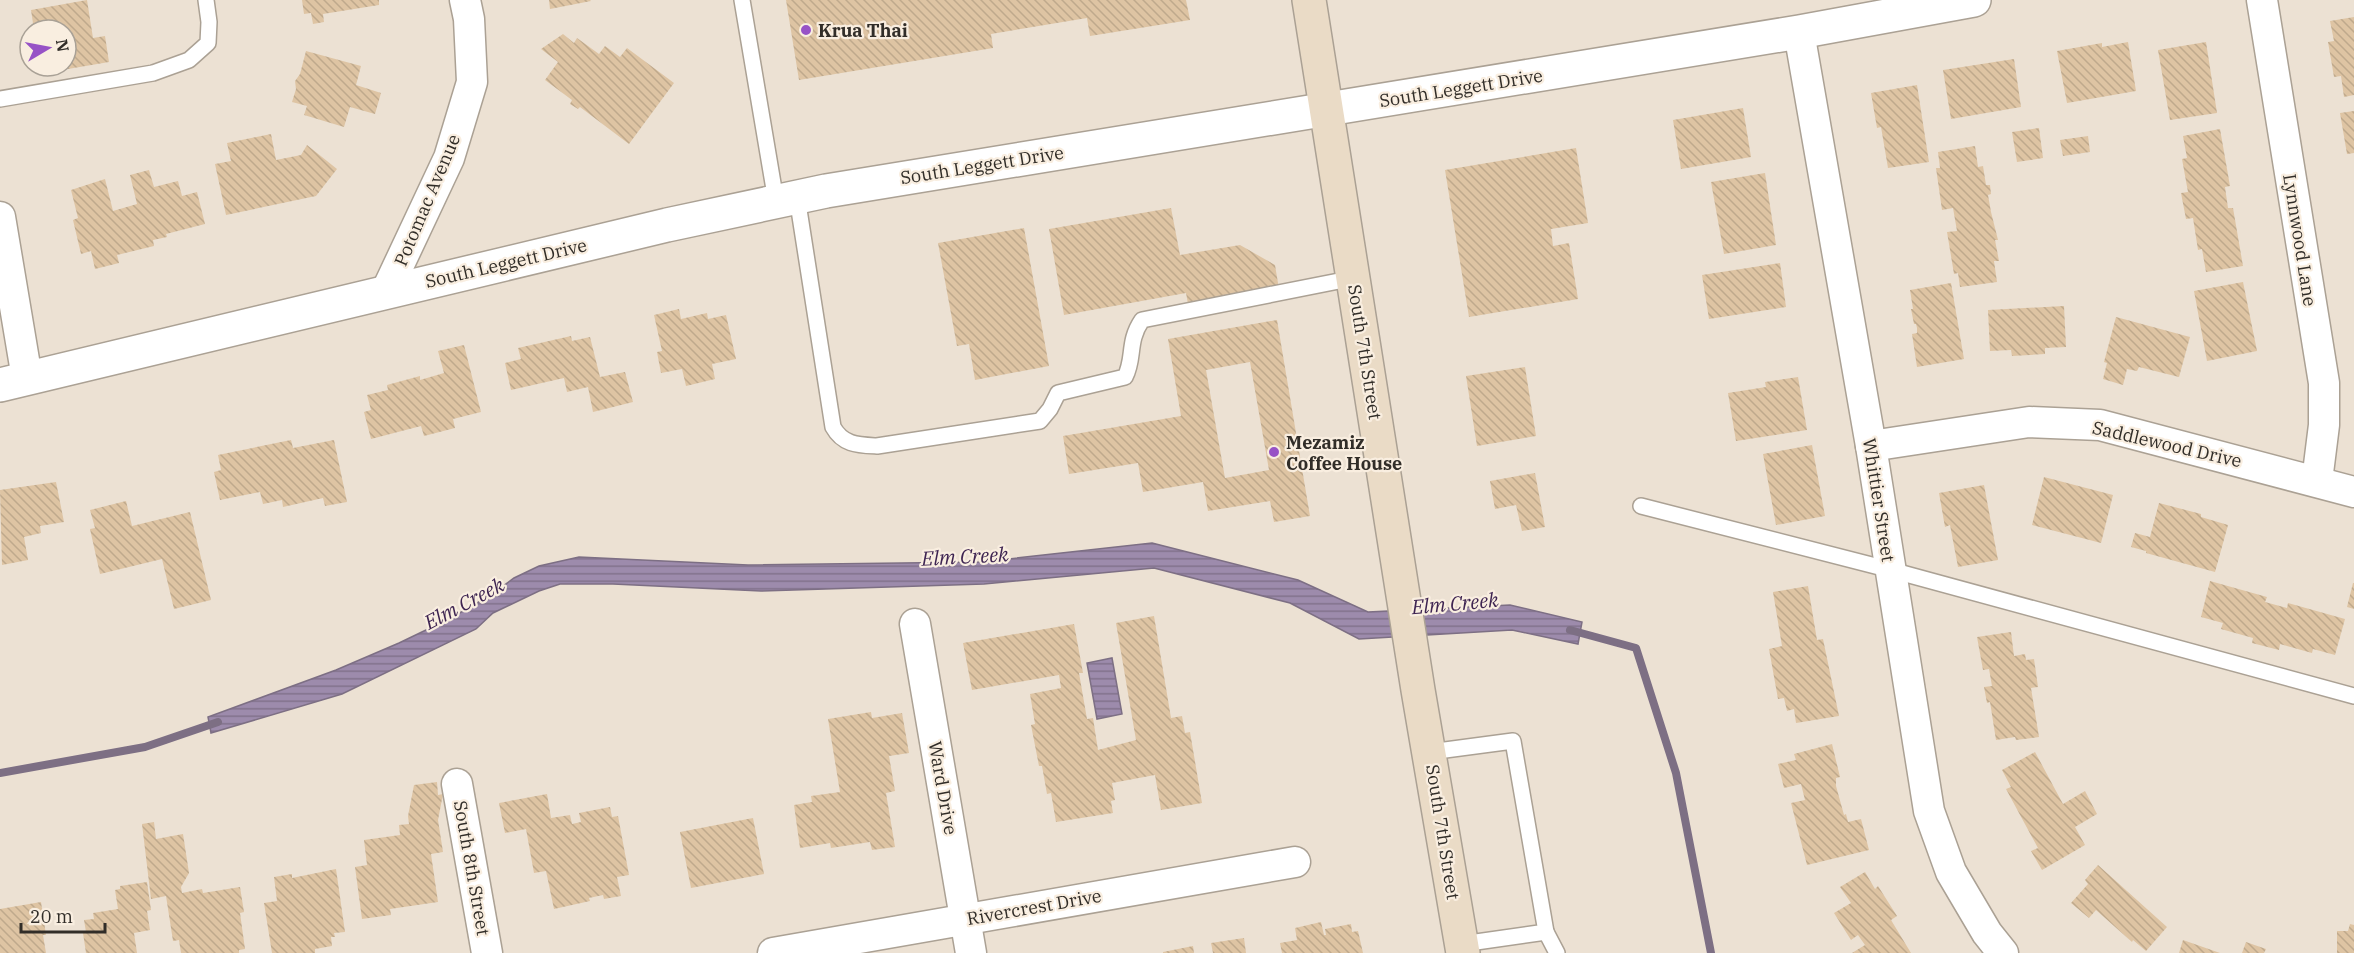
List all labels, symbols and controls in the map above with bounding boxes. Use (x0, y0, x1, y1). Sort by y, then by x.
north arrow (18, 18, 78, 78)
place label: Krua Thai (818, 19, 908, 42)
marker: Krua Thai (799, 23, 813, 37)
text: N (52, 37, 74, 53)
street label: South Leggett Drive (1378, 64, 1544, 112)
street label: Potomac Avenue (389, 130, 465, 270)
street label: South Leggett Drive (899, 141, 1065, 189)
street label: Lynnwood Lane (2278, 172, 2322, 308)
street label: South Leggett Drive (423, 233, 589, 293)
street label: South 7th Street (1343, 283, 1387, 421)
street label: Saddlewood Drive (2090, 416, 2244, 472)
place label: Mezamiz Coffee House (1286, 431, 1402, 475)
street label: Whittier Street (1858, 437, 1900, 563)
marker: Mezamiz Coffee House (1267, 445, 1281, 459)
water label: Elm Creek (920, 540, 1010, 572)
water label: Elm Creek (418, 570, 509, 636)
water label: Elm Creek (1409, 586, 1500, 620)
street label: Ward Drive (923, 739, 963, 837)
street label: South 7th Street (1421, 763, 1465, 901)
street label: South 8th Street (449, 799, 495, 937)
street label: Rivercrest Drive (965, 884, 1103, 930)
scale bar (21, 896, 105, 934)
text: 20 m (30, 905, 73, 928)

